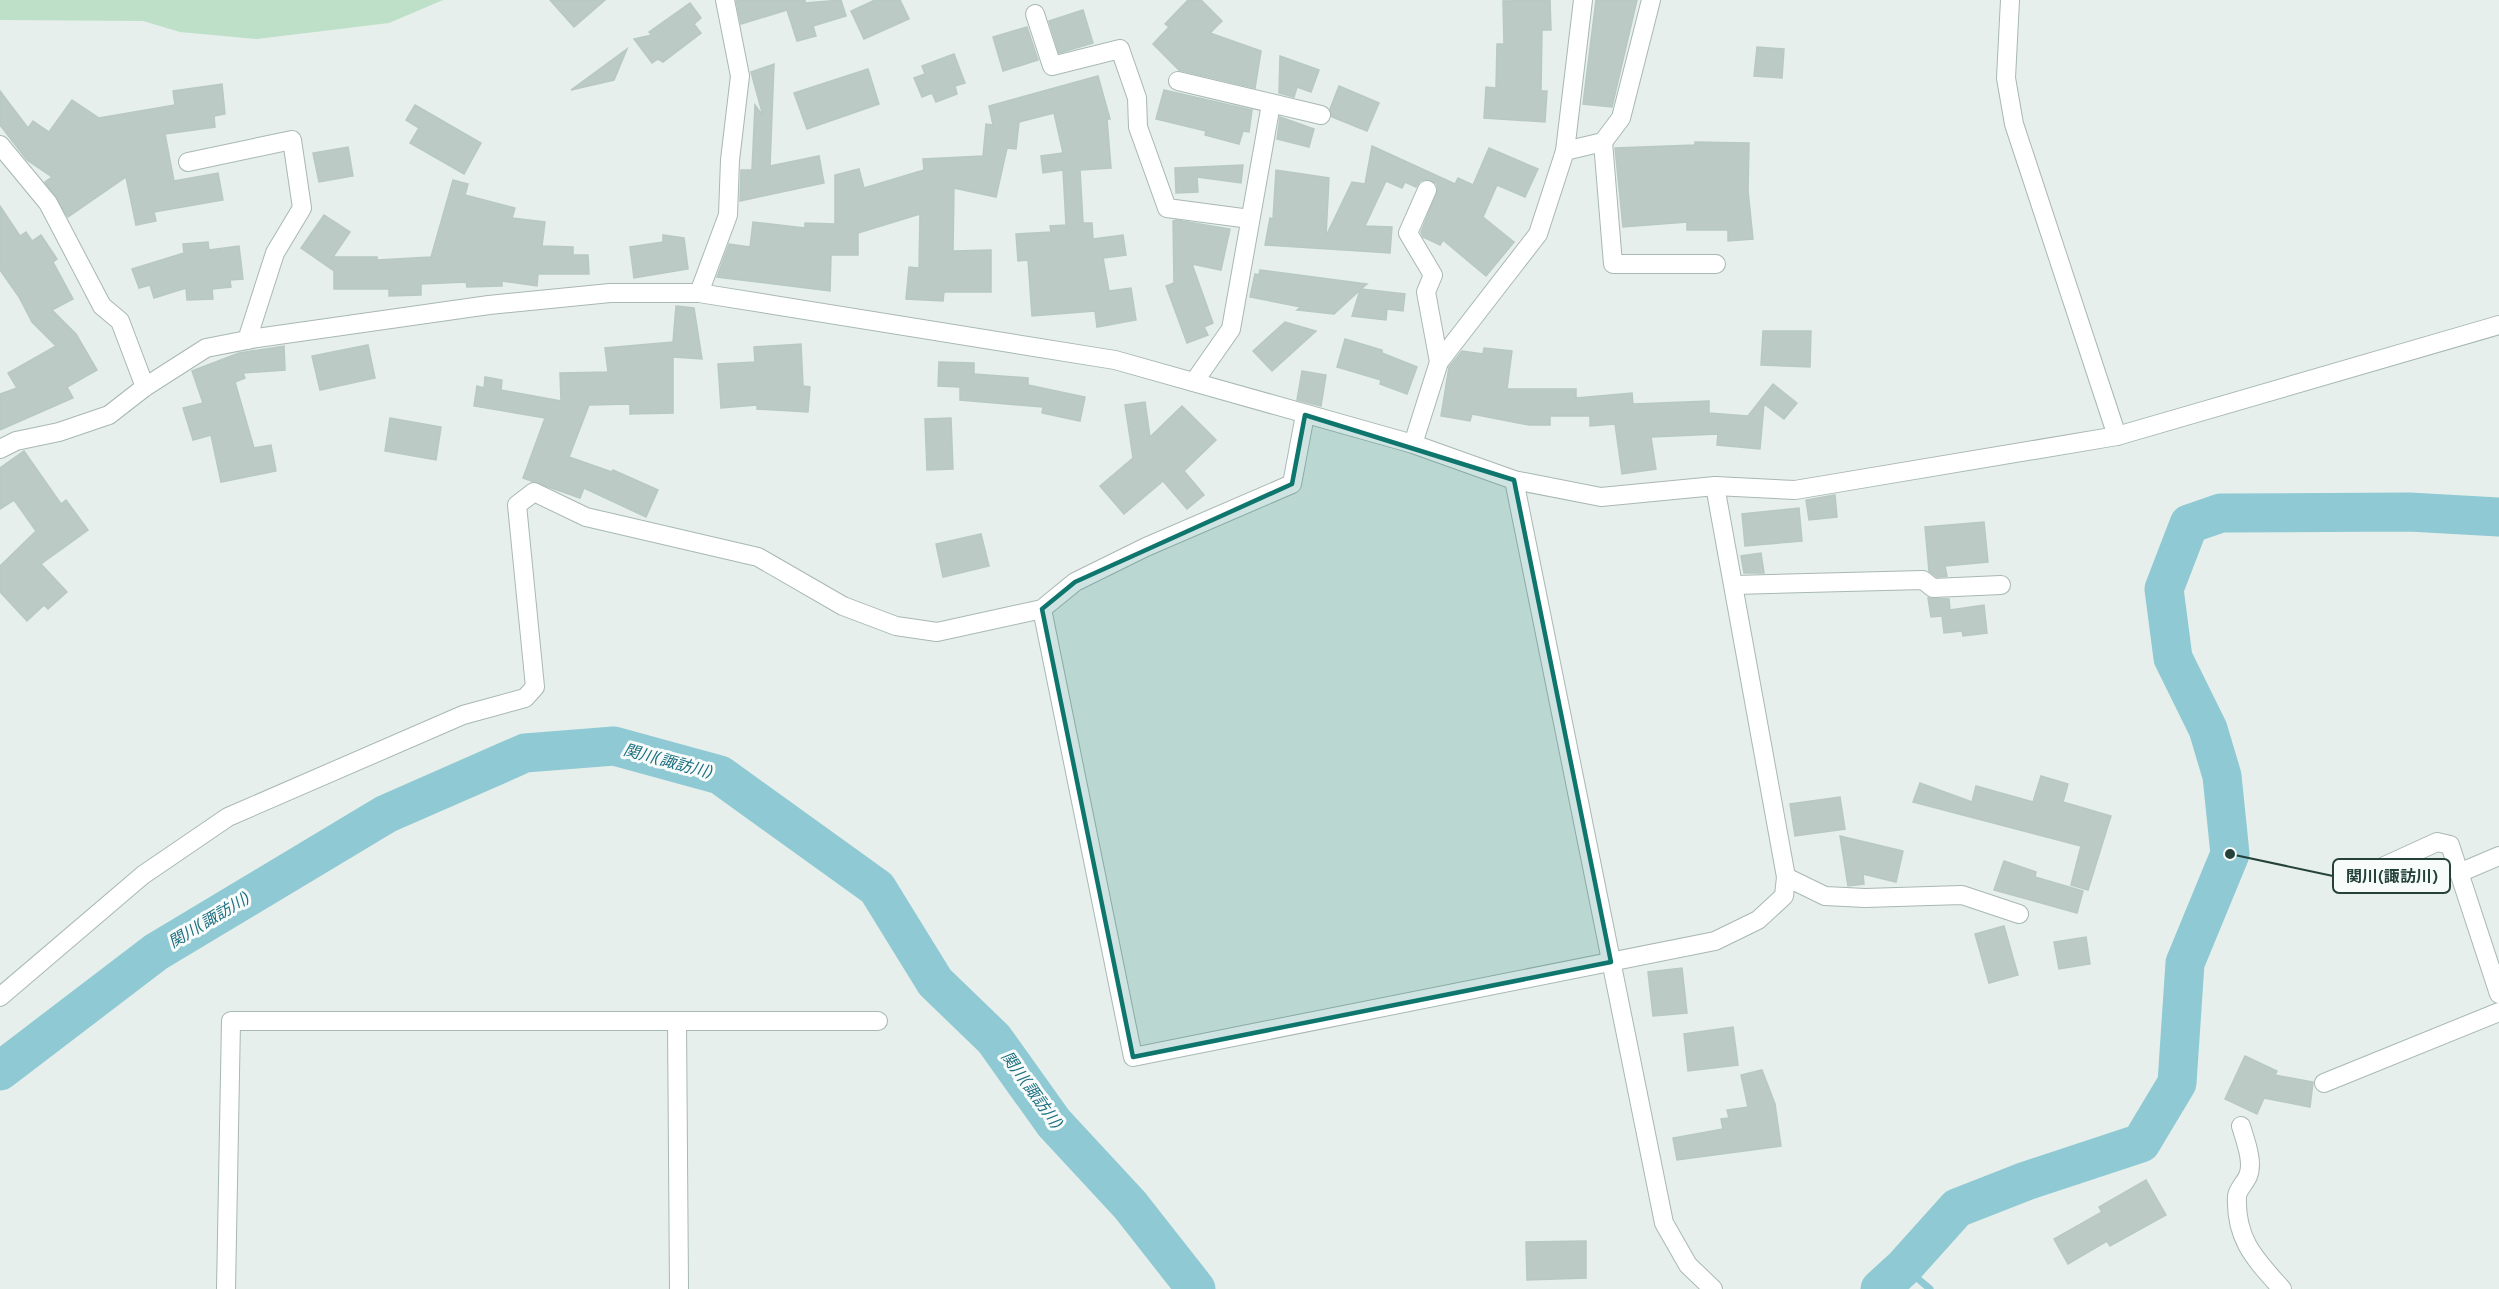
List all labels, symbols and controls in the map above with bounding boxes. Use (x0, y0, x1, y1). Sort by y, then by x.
water label: 関川(諏訪川) (621, 740, 715, 782)
callout: 関川(諏訪川) (2333, 859, 2450, 893)
text: 関川(諏訪川) (2346, 867, 2438, 886)
water label: 関川(諏訪川) (165, 888, 253, 952)
water label: 関川(諏訪川) (997, 1047, 1067, 1133)

